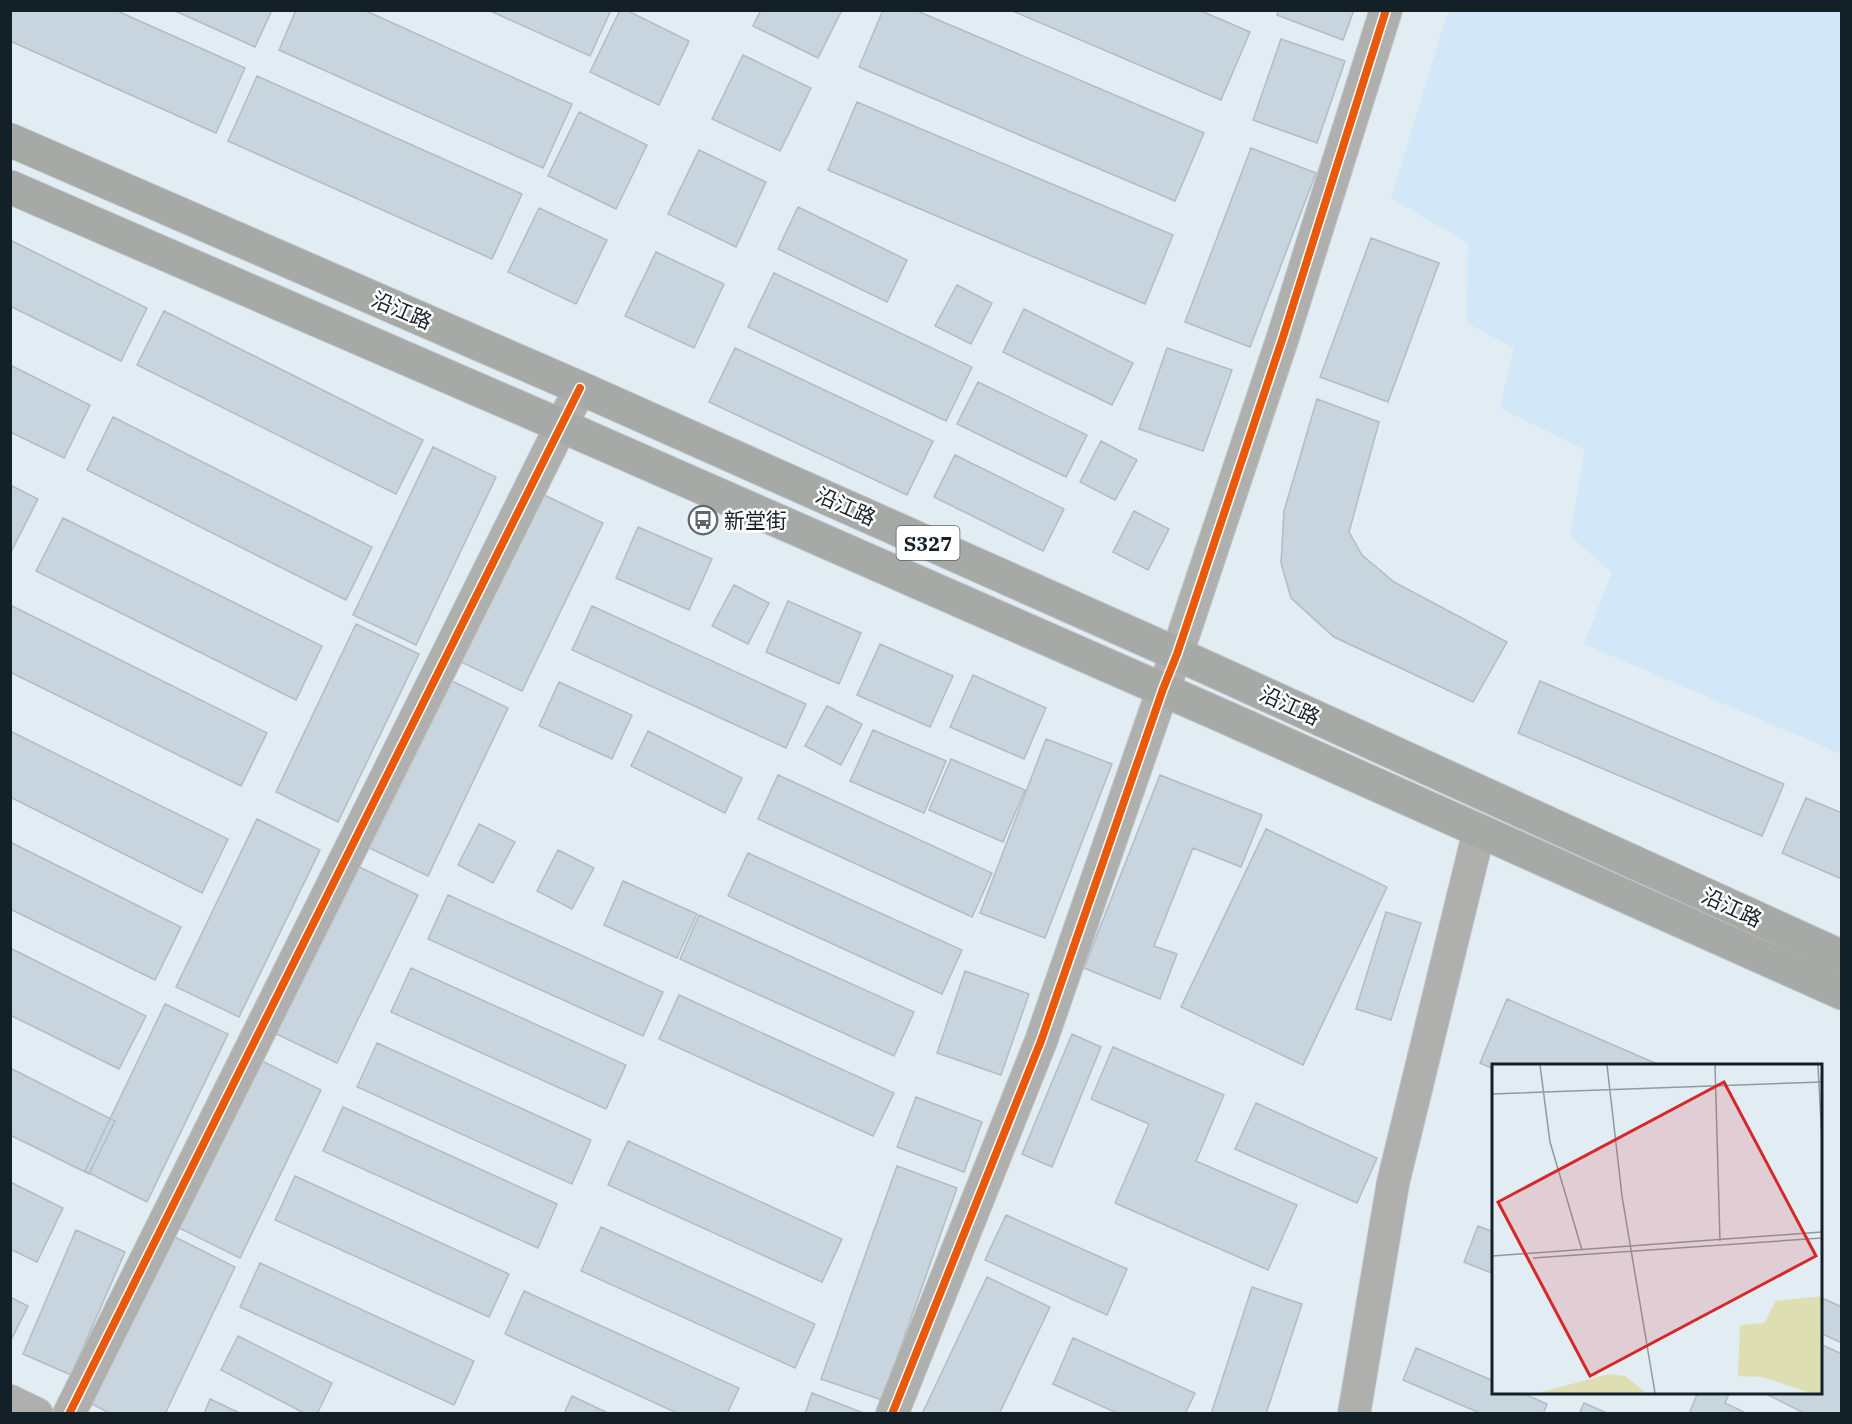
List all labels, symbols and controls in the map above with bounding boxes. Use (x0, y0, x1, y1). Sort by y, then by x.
street label: 沿江路 (368, 285, 436, 335)
street label: 沿江路 (812, 480, 880, 532)
bus stop icon: 新堂街 (687, 504, 719, 536)
place label: 新堂街 (724, 506, 787, 534)
road number: S327 (896, 526, 960, 560)
street label: 沿江路 (1256, 679, 1324, 731)
street label: 沿江路 (1698, 881, 1766, 933)
inset map (1492, 1064, 1822, 1394)

